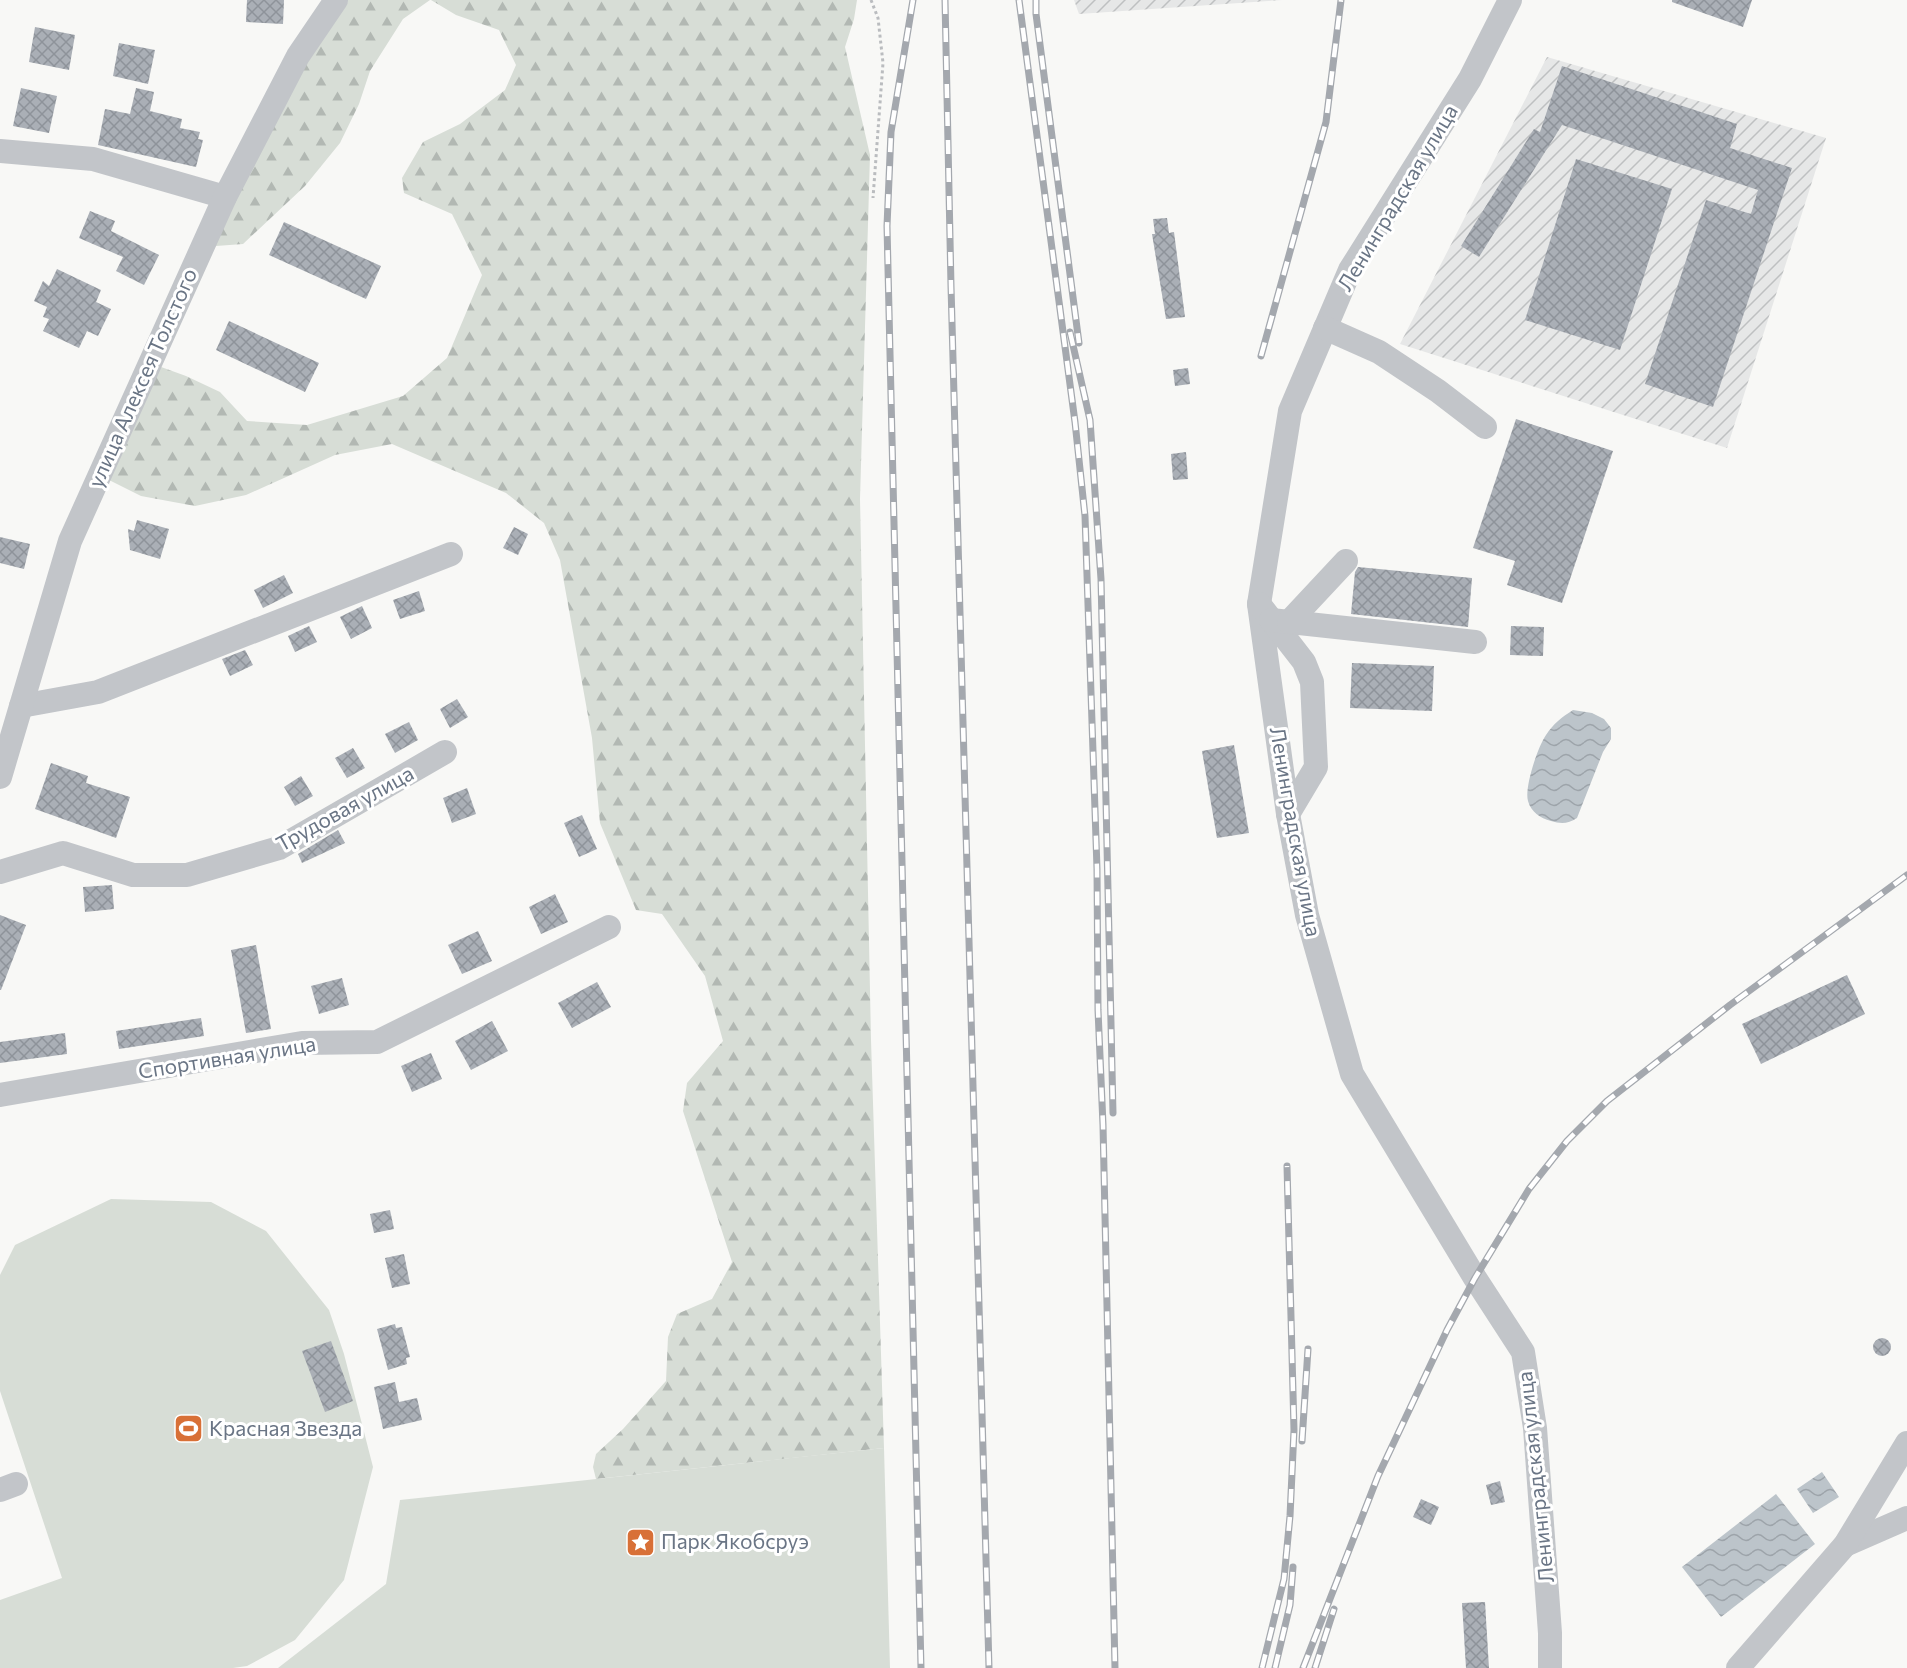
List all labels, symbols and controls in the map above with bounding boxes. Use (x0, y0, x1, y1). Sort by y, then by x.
street label: Ленинградская улица (1331, 100, 1462, 295)
street label: улица Алексея Толстого (82, 264, 201, 491)
street label: Ленинградская улица (1266, 725, 1327, 939)
street label: Трудовая улица (271, 760, 417, 856)
street label: Спортивная улица (136, 1030, 317, 1083)
street label: Ленинградская улица (1511, 1370, 1558, 1584)
sports icon: Красная Звезда (172, 1413, 204, 1445)
place label: Красная Звезда (209, 1415, 362, 1440)
place icon: Парк Якобсруэ (624, 1526, 656, 1558)
place label: Парк Якобсруэ (661, 1528, 809, 1553)

